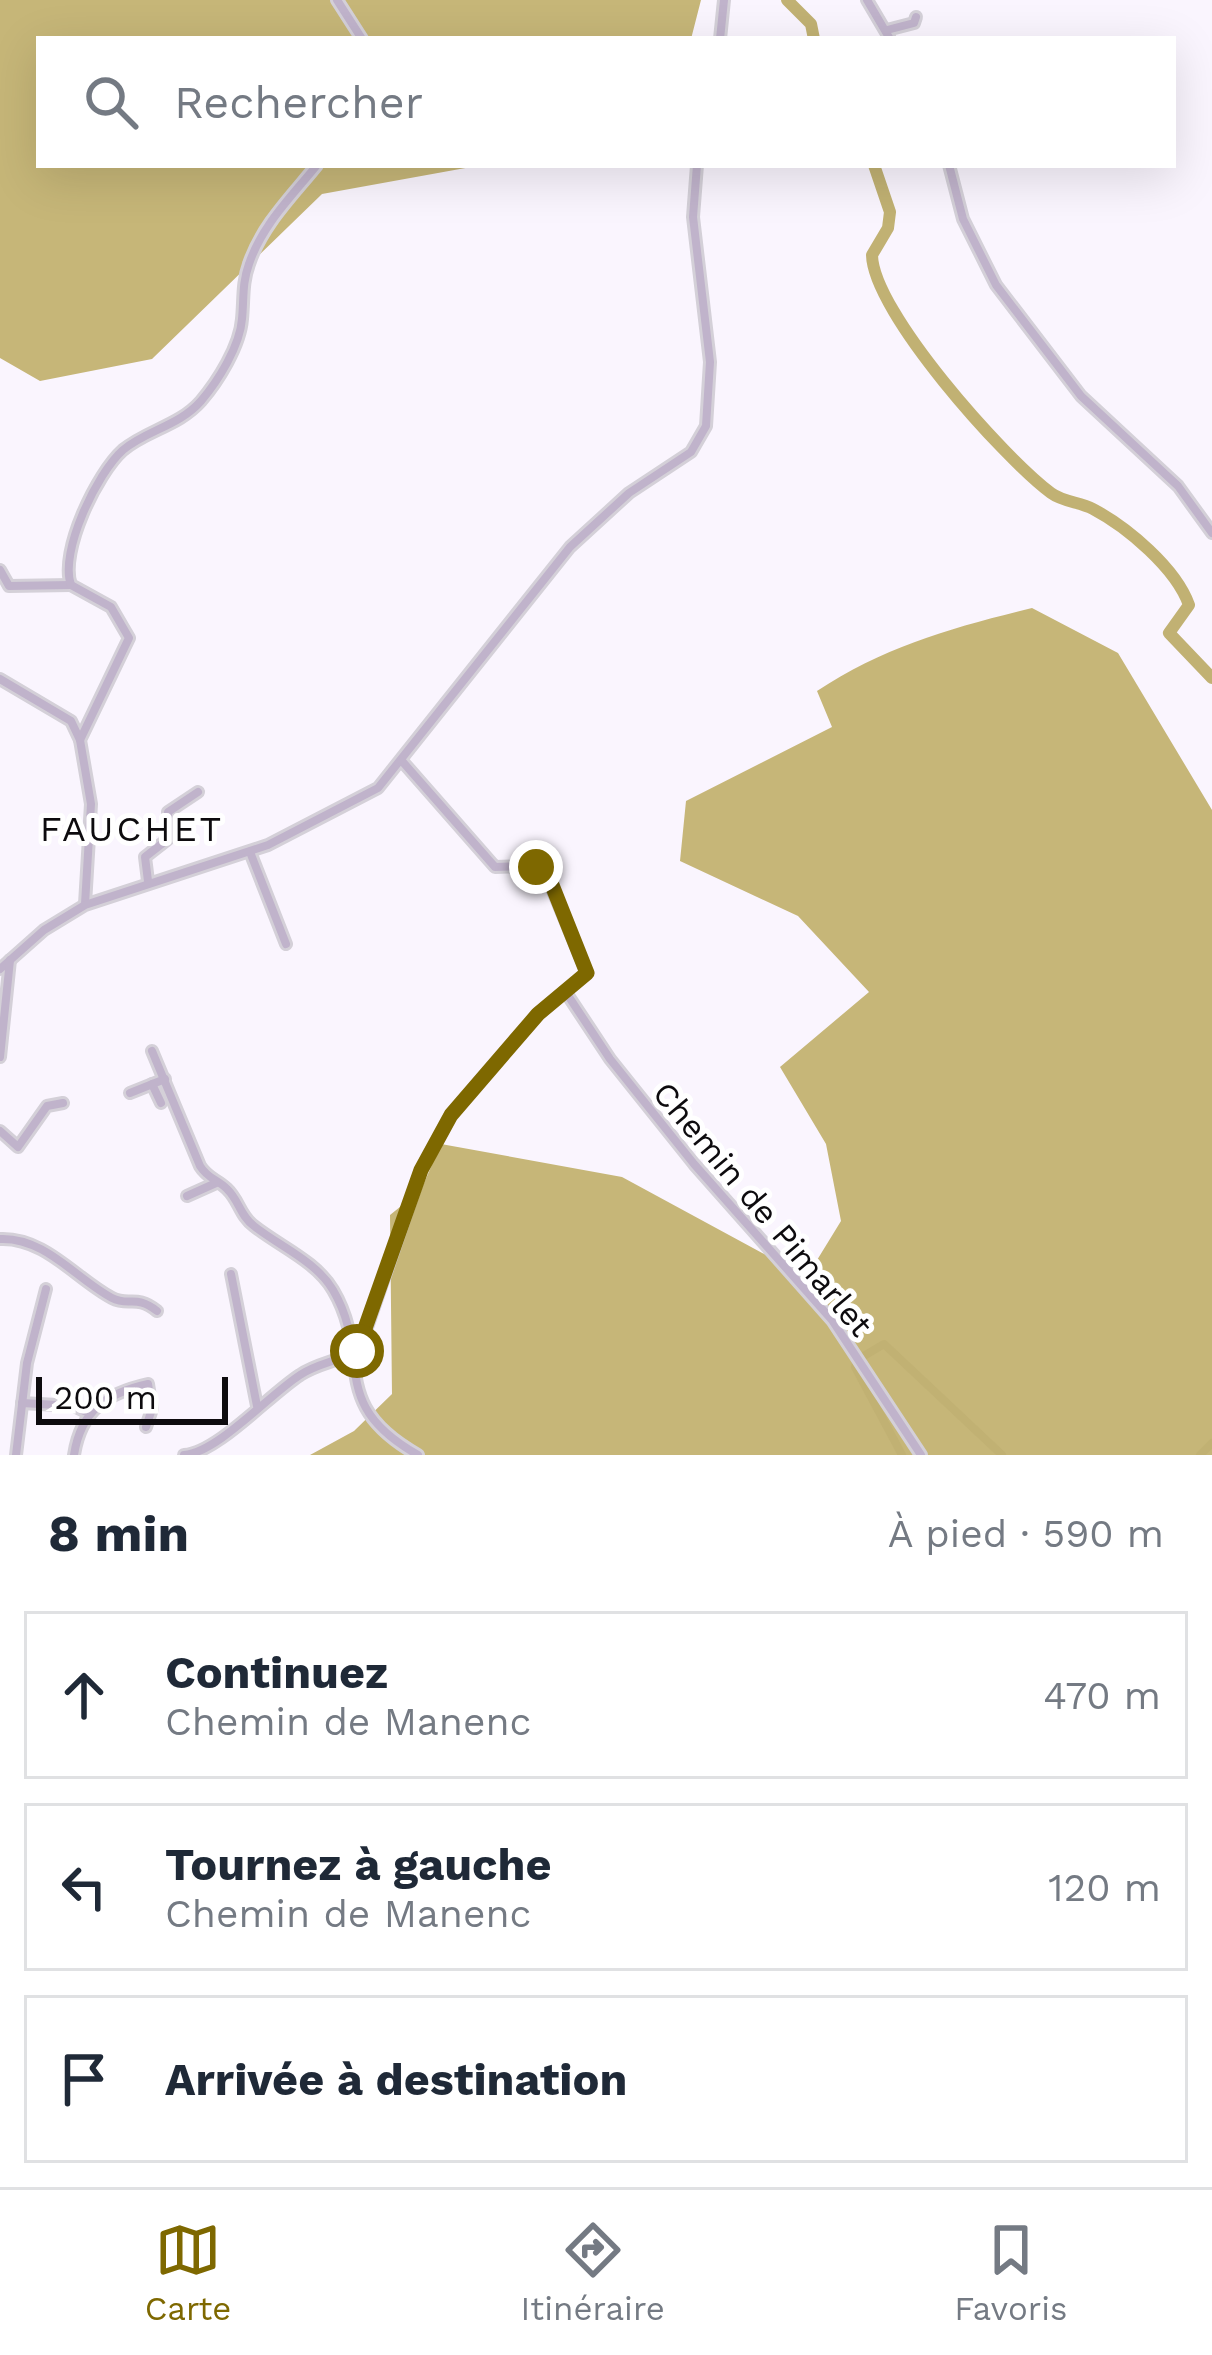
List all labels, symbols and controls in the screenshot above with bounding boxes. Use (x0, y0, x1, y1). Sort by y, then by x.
search box (36, 36, 1176, 168)
icon: search (78, 69, 144, 135)
text: Rechercher (174, 76, 423, 129)
district label: FAUCHET (40, 808, 224, 850)
route end (509, 840, 563, 894)
street label: Chemin de Pimarlet (645, 1074, 881, 1344)
route start (330, 1324, 384, 1378)
scale bar (36, 1371, 228, 1424)
text: 200 m (54, 1378, 157, 1417)
text: 8 min (48, 1504, 189, 1563)
text: À pied · 590 m (888, 1511, 1164, 1556)
text: Continuez (165, 1646, 388, 1699)
icon: ahead (51, 1662, 117, 1728)
text: 470 m (1043, 1673, 1161, 1718)
text: Chemin de Manenc (165, 1699, 531, 1744)
text: Tournez à gauche (165, 1838, 552, 1891)
icon: left (51, 1854, 117, 1920)
text: 120 m (1048, 1865, 1161, 1910)
text: Chemin de Manenc (165, 1891, 531, 1936)
icon: arrive (51, 2046, 117, 2112)
text: Arrivée à destination (165, 2053, 627, 2106)
tab: Carte (145, 2217, 231, 2328)
tab: Itinéraire (521, 2217, 665, 2328)
tab: Favoris (954, 2217, 1067, 2328)

